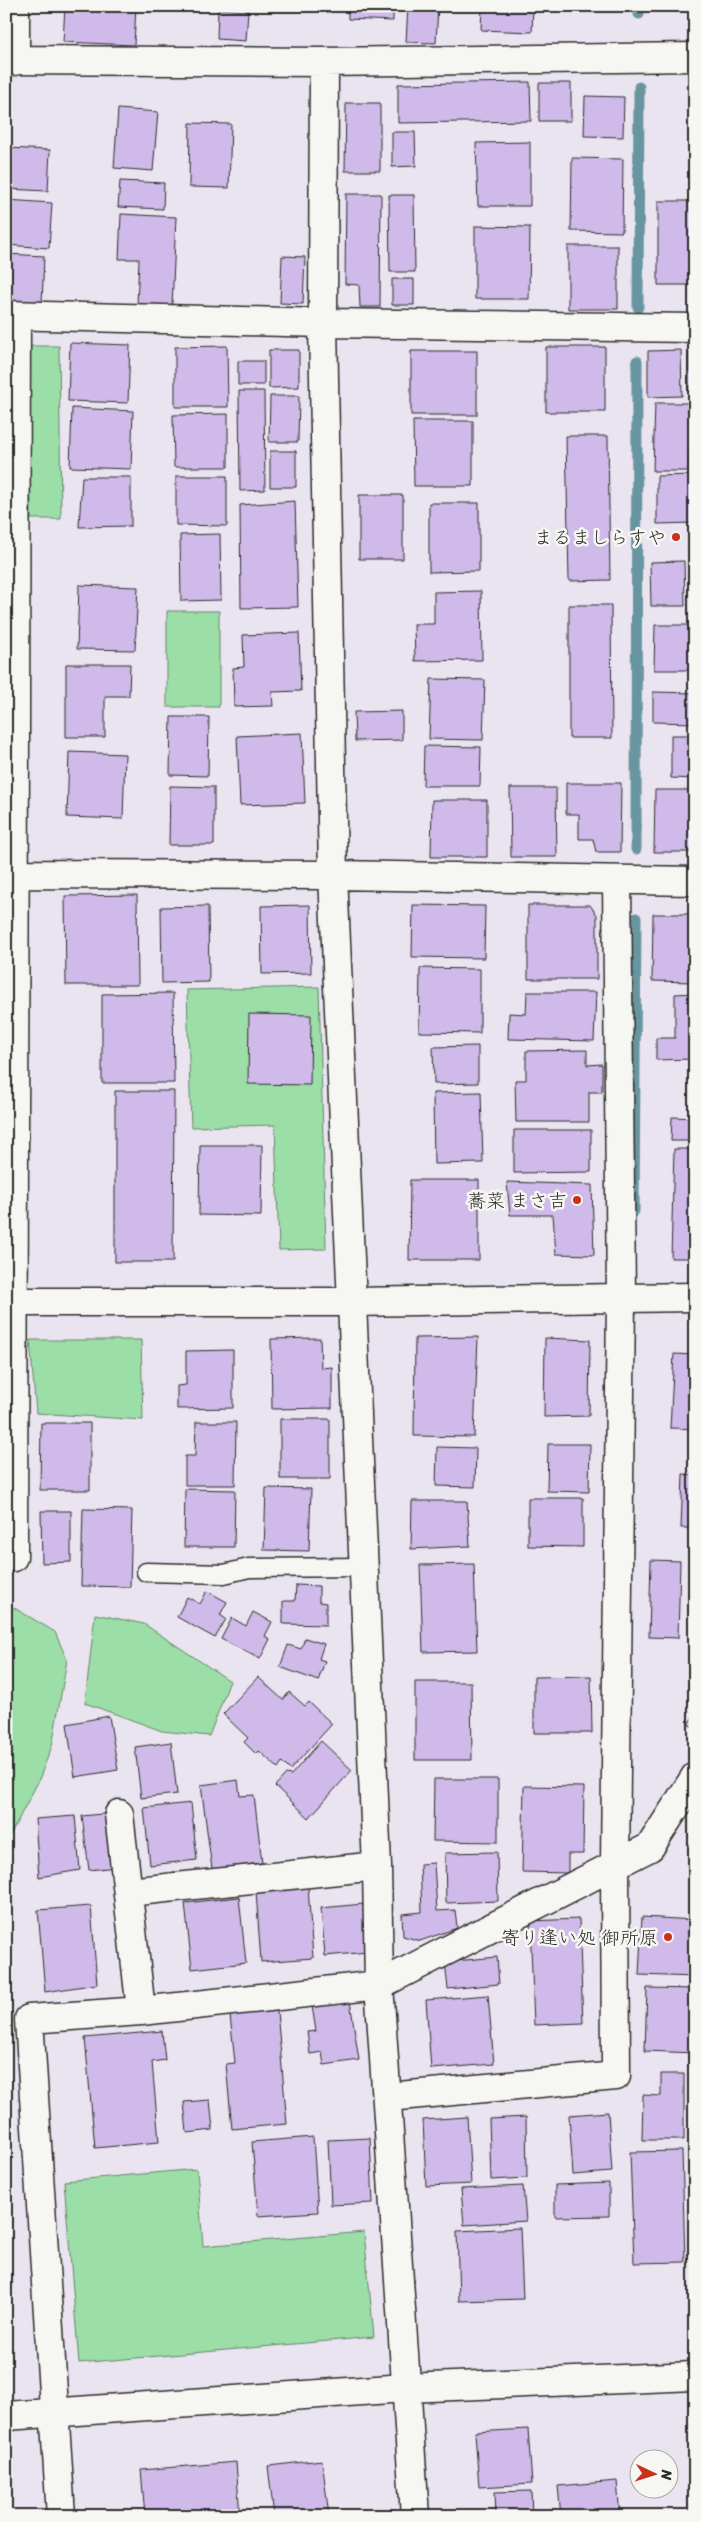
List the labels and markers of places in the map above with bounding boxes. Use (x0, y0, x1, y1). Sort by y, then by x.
place label: まるましらすや (534, 521, 666, 554)
marker: まるましらすや (670, 531, 682, 543)
place label: 蕎菜 まさ吉 (467, 1184, 567, 1217)
marker: 蕎菜 まさ吉 (571, 1194, 583, 1206)
place label: 寄り逢い処 御所原 (501, 1921, 658, 1954)
marker: 寄り逢い処 御所原 (662, 1931, 674, 1943)

